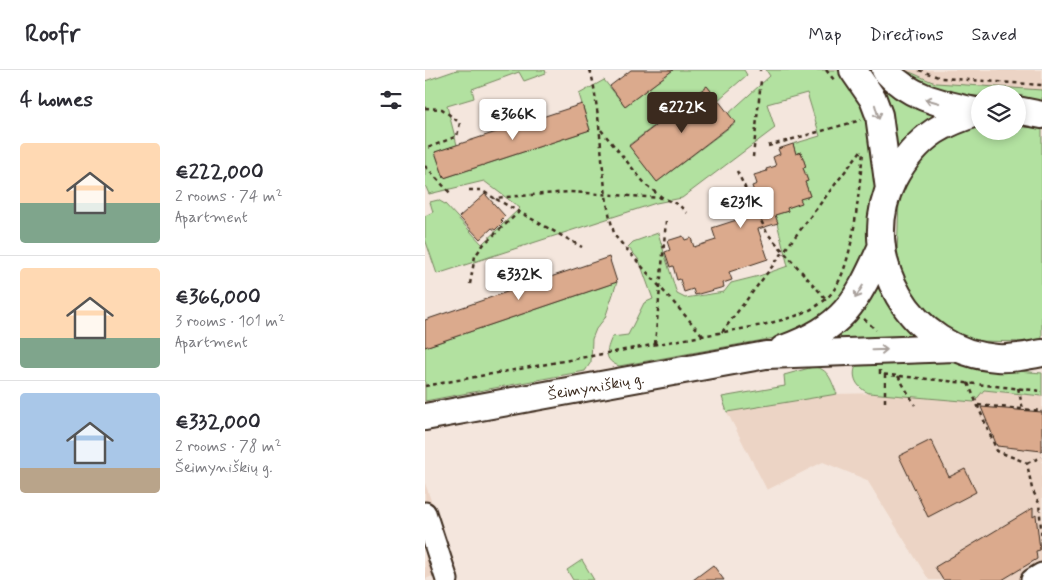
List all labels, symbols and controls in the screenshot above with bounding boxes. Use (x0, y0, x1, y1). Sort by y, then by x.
text: Roofr (25, 19, 80, 50)
text: Map (809, 23, 842, 47)
text: Directions (870, 23, 944, 47)
text: Saved (972, 23, 1017, 47)
map controls (971, 85, 1026, 140)
button: layers (971, 85, 1026, 140)
text: 4 homes (20, 86, 93, 114)
icon: filters (377, 86, 405, 114)
pin: €222K (647, 92, 717, 134)
one-way arrow (925, 95, 941, 105)
text: €222K (658, 97, 706, 118)
pin: €366K (478, 98, 548, 141)
text: €366K (490, 104, 536, 125)
one-way arrow (873, 104, 883, 120)
text: €222,000 (175, 158, 264, 186)
icon: home (60, 163, 120, 223)
text: 2 rooms · 74 m² (175, 186, 283, 207)
pin: €231K (706, 186, 776, 229)
text: €231K (720, 192, 762, 213)
text: Apartment (175, 207, 248, 228)
pin: €332K (484, 258, 554, 301)
text: €332K (496, 264, 542, 285)
text: €366,000 (175, 283, 261, 311)
one-way arrow (854, 284, 864, 298)
icon: home (60, 288, 120, 348)
text: 3 rooms · 101 m² (175, 311, 285, 332)
text: Apartment (175, 332, 248, 353)
one-way arrow (871, 346, 887, 355)
street label: Šeimyniškių g. (546, 368, 646, 406)
text: €332,000 (175, 408, 261, 436)
icon: home (60, 413, 120, 473)
text: 2 rooms · 78 m² (175, 436, 282, 457)
text: Šeimyniškių g. (175, 457, 273, 478)

